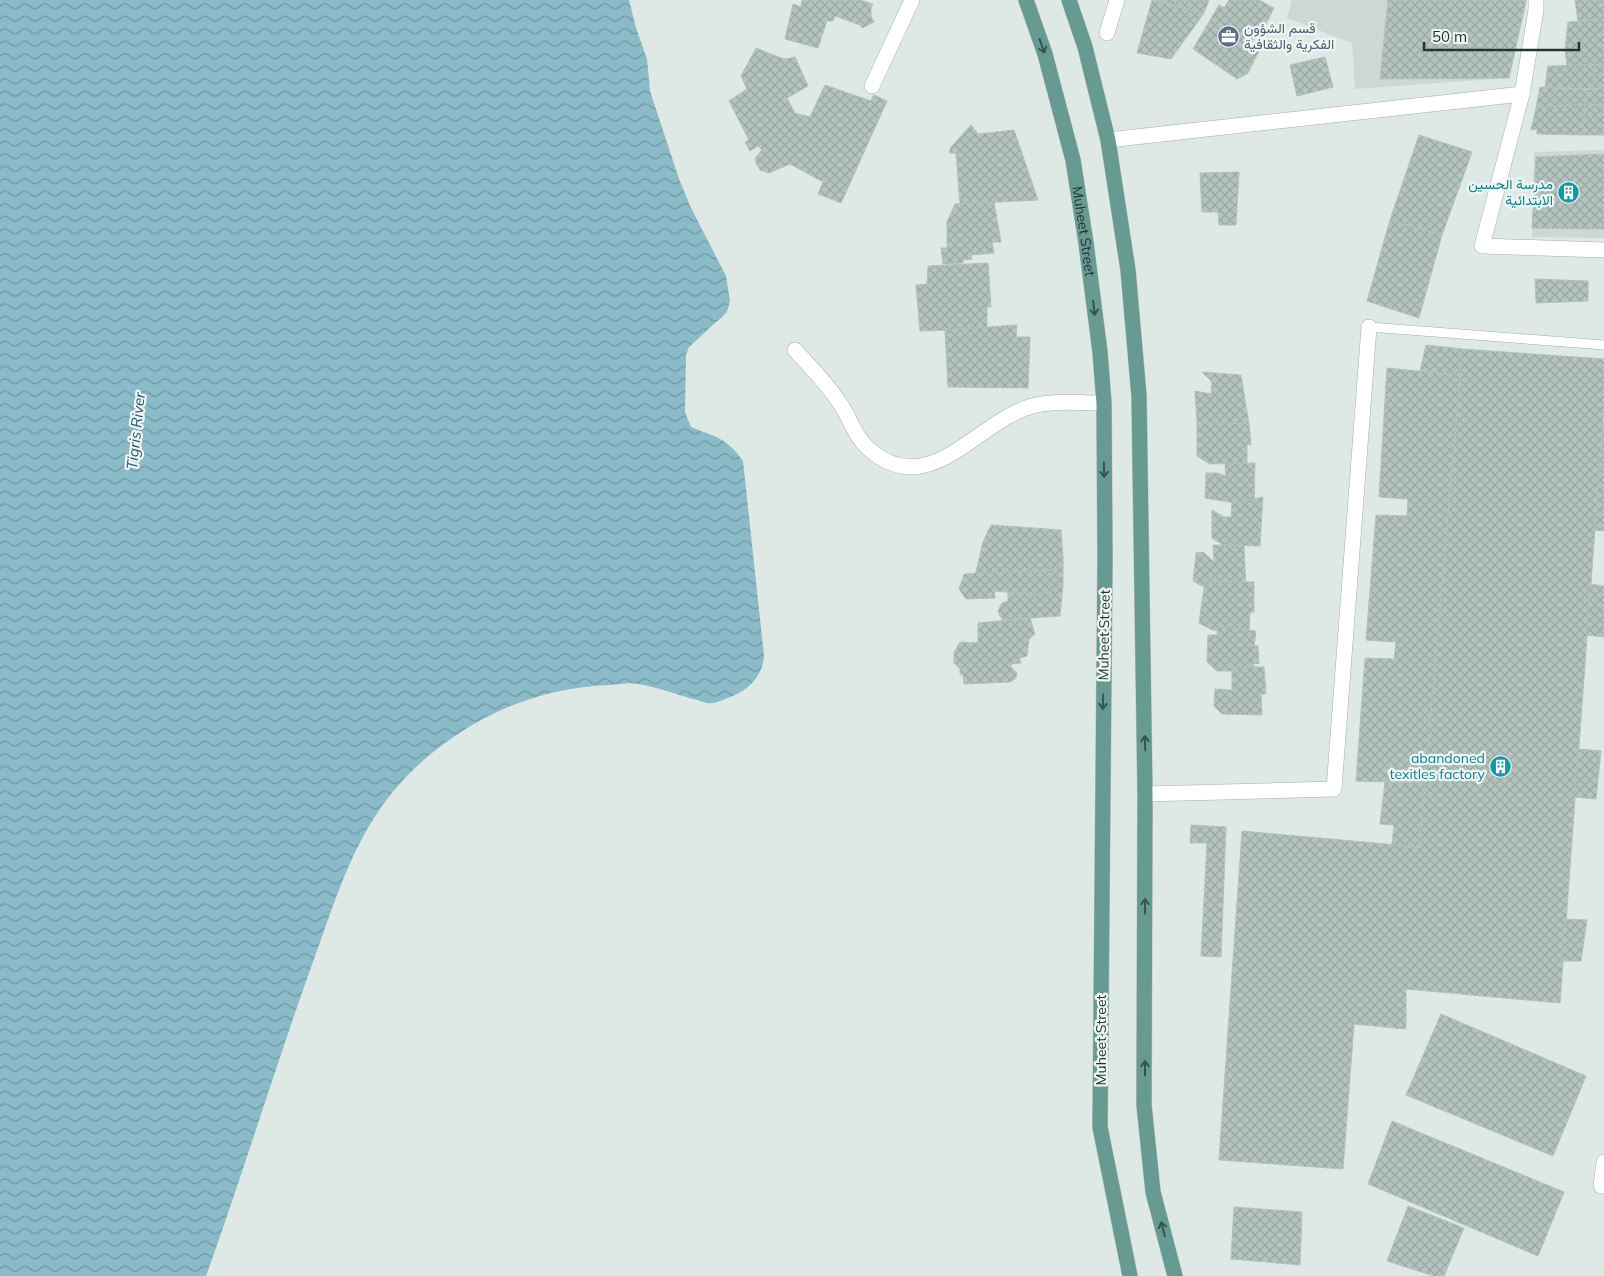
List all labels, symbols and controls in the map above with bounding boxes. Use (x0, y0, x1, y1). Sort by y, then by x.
place label: قسم الشؤون الفكرية والثقافية (1244, 19, 1334, 53)
scale bar (1424, 20, 1579, 52)
office icon: قسم الشؤون الفكرية والثقافية (1216, 24, 1240, 48)
text: 50 m (1432, 27, 1467, 46)
one-way arrow (1038, 38, 1047, 53)
place label: مدرسة الحسين الابتدائية (1468, 175, 1553, 209)
building icon: مدرسة الحسين الابتدائية (1557, 180, 1581, 204)
street label: Muheet Street (1068, 185, 1099, 278)
one-way arrow (1089, 300, 1099, 316)
water label: Tigris River (122, 391, 149, 470)
one-way arrow (1099, 462, 1109, 478)
street label: Muheet Street (1094, 589, 1114, 681)
one-way arrow (1099, 694, 1108, 710)
one-way arrow (1140, 735, 1149, 751)
place label: abandoned texitles factory (1390, 749, 1486, 783)
building icon: abandoned texitles factory (1489, 754, 1513, 778)
one-way arrow (1140, 898, 1150, 914)
street label: Muheet Street (1092, 995, 1110, 1085)
one-way arrow (1140, 1060, 1150, 1076)
one-way arrow (1157, 1221, 1167, 1237)

